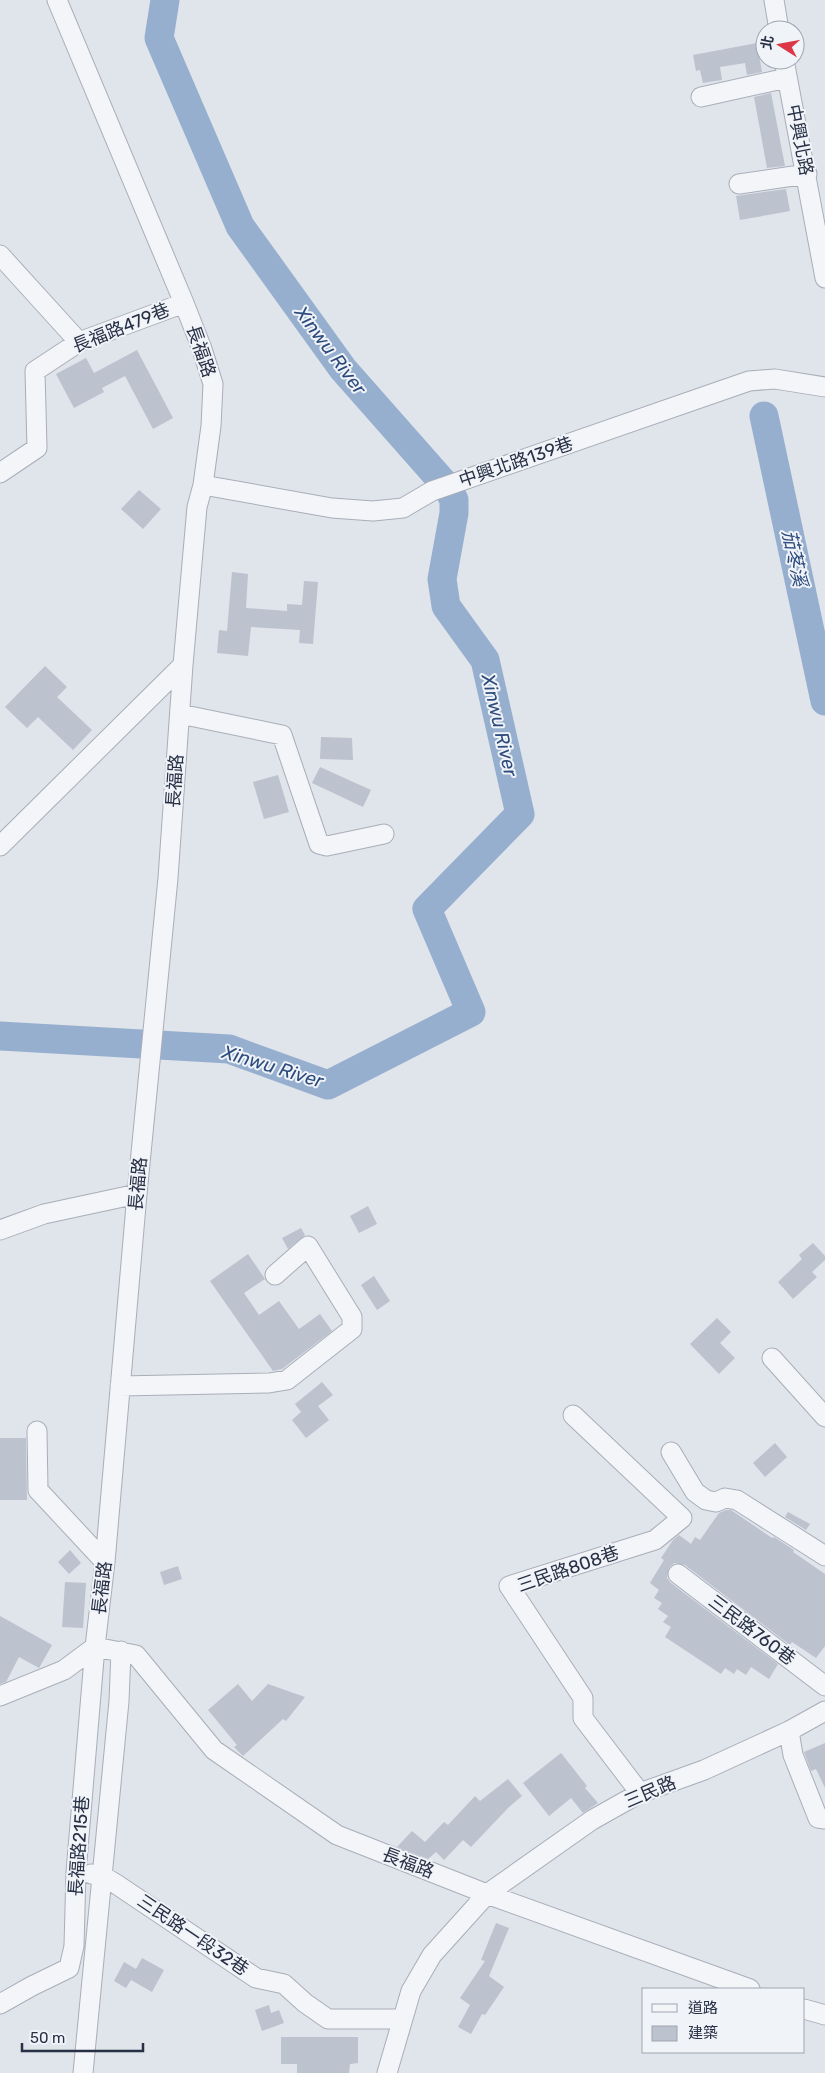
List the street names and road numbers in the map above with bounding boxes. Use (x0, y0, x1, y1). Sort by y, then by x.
street label: 中興北路 (782, 103, 818, 177)
street label: 長福路479巷 (69, 299, 173, 357)
street label: 長福路 (182, 322, 220, 380)
street label: 中興北路139巷 (456, 432, 576, 492)
street label: 長福路 (162, 753, 188, 809)
street label: 長福路 (125, 1156, 151, 1212)
street label: 三民路808巷 (514, 1541, 622, 1597)
street label: 長福路 (88, 1560, 116, 1616)
street label: 三民路760巷 (704, 1590, 800, 1670)
street label: 三民路 (621, 1771, 679, 1813)
street label: 長福路215巷 (65, 1795, 93, 1897)
street label: 長福路 (379, 1843, 437, 1883)
street label: 三民路一段32巷 (133, 1890, 253, 1980)

